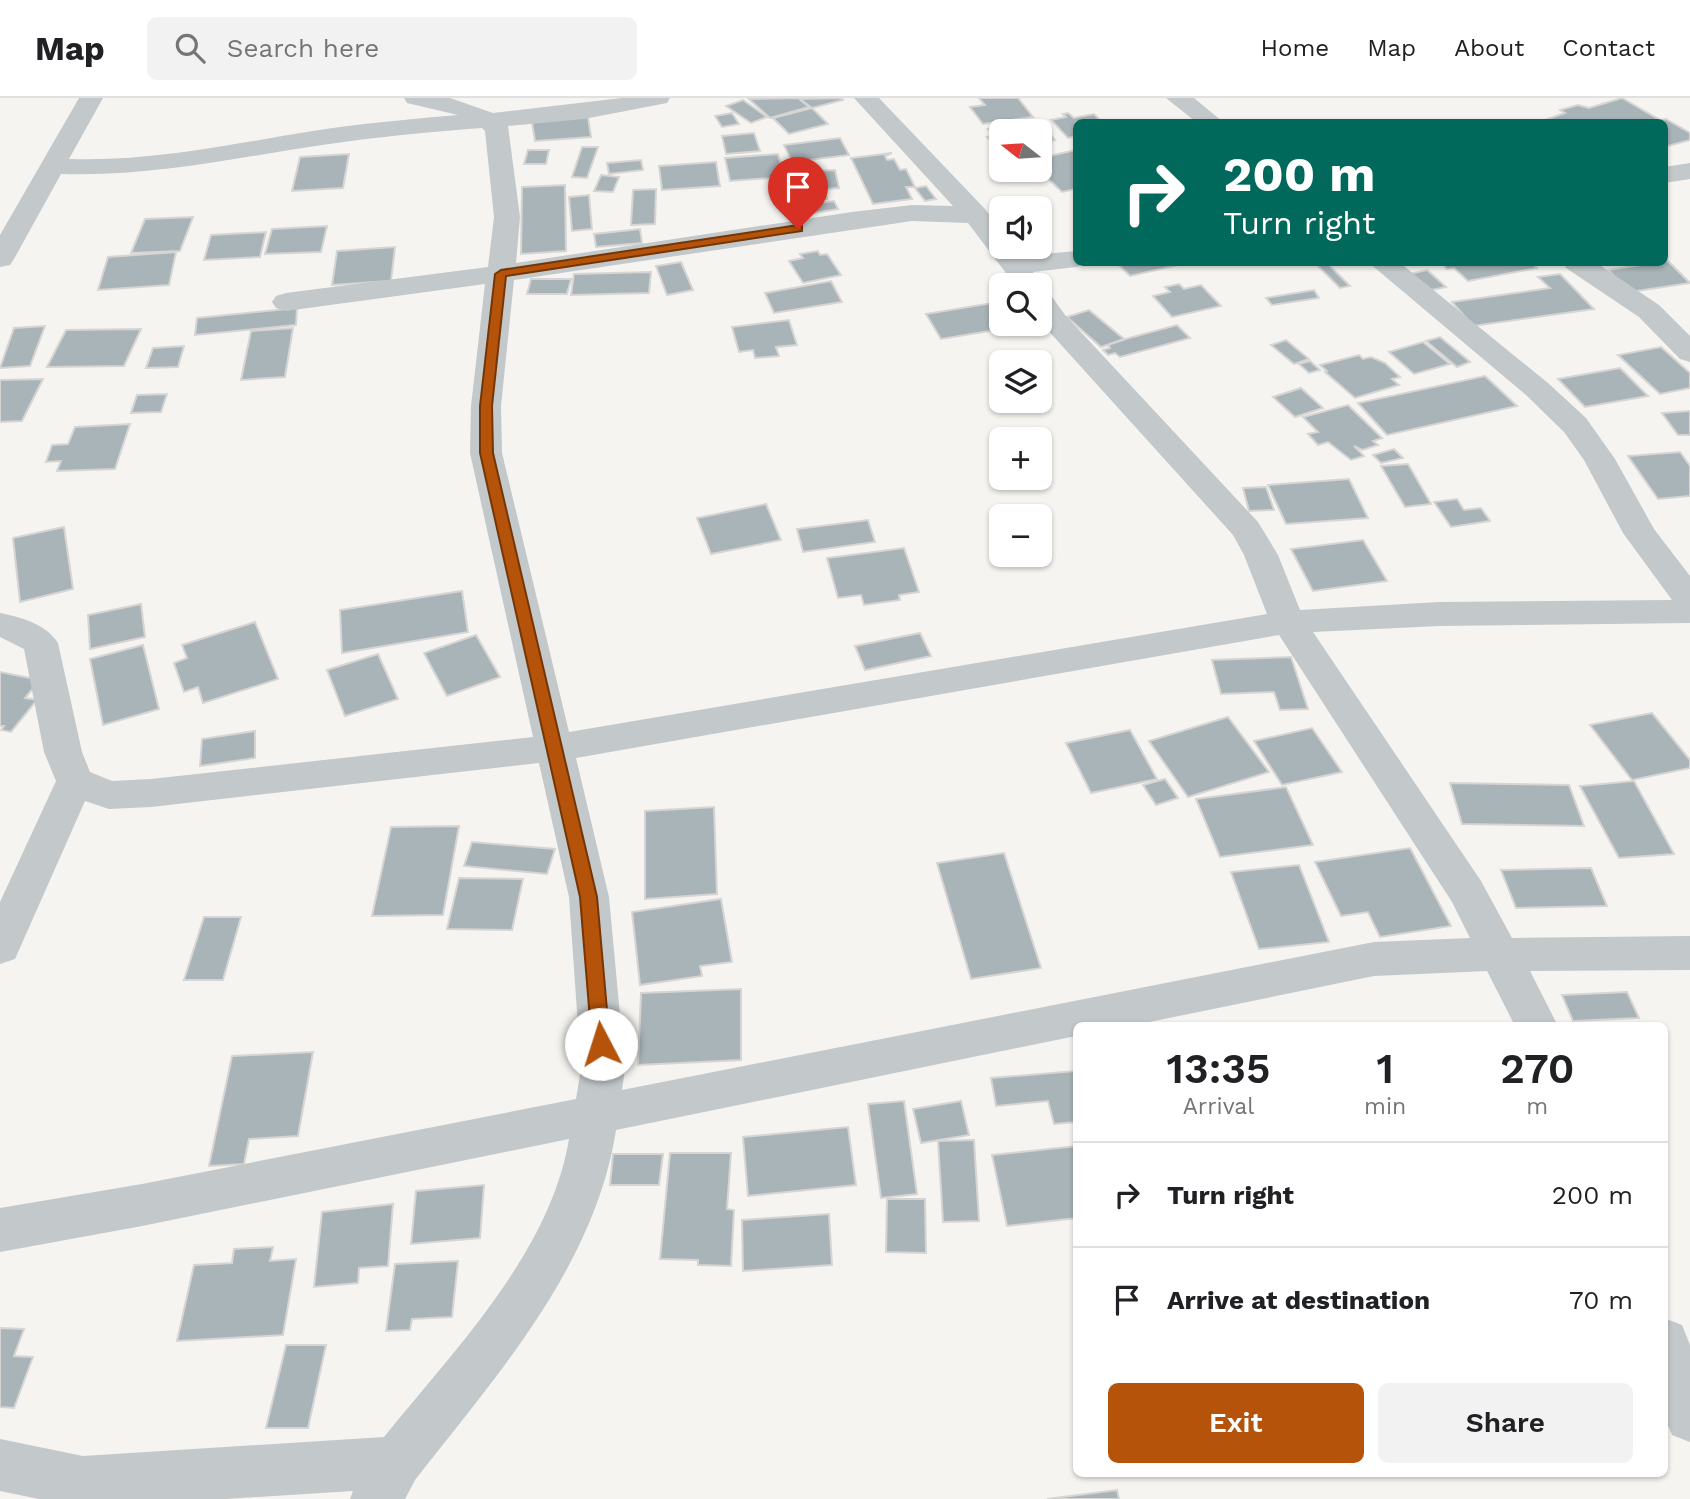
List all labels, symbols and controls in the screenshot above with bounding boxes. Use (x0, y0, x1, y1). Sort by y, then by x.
search box (147, 17, 637, 80)
text: Map (35, 29, 105, 68)
icon: search (171, 29, 209, 67)
text: Search here (227, 33, 379, 63)
text: Home (1261, 34, 1329, 62)
text: Map (1367, 34, 1416, 62)
text: About (1454, 34, 1524, 62)
text: Contact (1562, 34, 1655, 62)
north arrow (989, 119, 1052, 182)
map controls (989, 119, 1052, 567)
text: 200 m (1223, 145, 1375, 203)
icon: right (1108, 147, 1199, 238)
pin (768, 157, 828, 229)
icon: arrive (779, 168, 817, 206)
button: sound (989, 196, 1052, 259)
text: Turn right (1223, 204, 1375, 242)
button: search (989, 273, 1052, 336)
button: layers (989, 350, 1052, 413)
button: + (989, 427, 1052, 490)
button: − (989, 504, 1052, 567)
position arrow (564, 1007, 638, 1081)
text: 13:35 (1167, 1044, 1271, 1093)
text: 1 (1376, 1044, 1394, 1093)
text: 270 (1500, 1044, 1574, 1093)
text: Arrival (1183, 1093, 1254, 1120)
text: min (1364, 1093, 1406, 1120)
text: m (1526, 1093, 1548, 1120)
icon: right (1108, 1176, 1146, 1214)
text: Turn right (1167, 1180, 1294, 1210)
text: 200 m (1552, 1180, 1633, 1210)
icon: arrive (1108, 1281, 1146, 1319)
text: Arrive at destination (1167, 1285, 1430, 1315)
text: 70 m (1569, 1285, 1633, 1315)
button: Exit (1108, 1383, 1364, 1463)
button: Share (1378, 1383, 1633, 1463)

